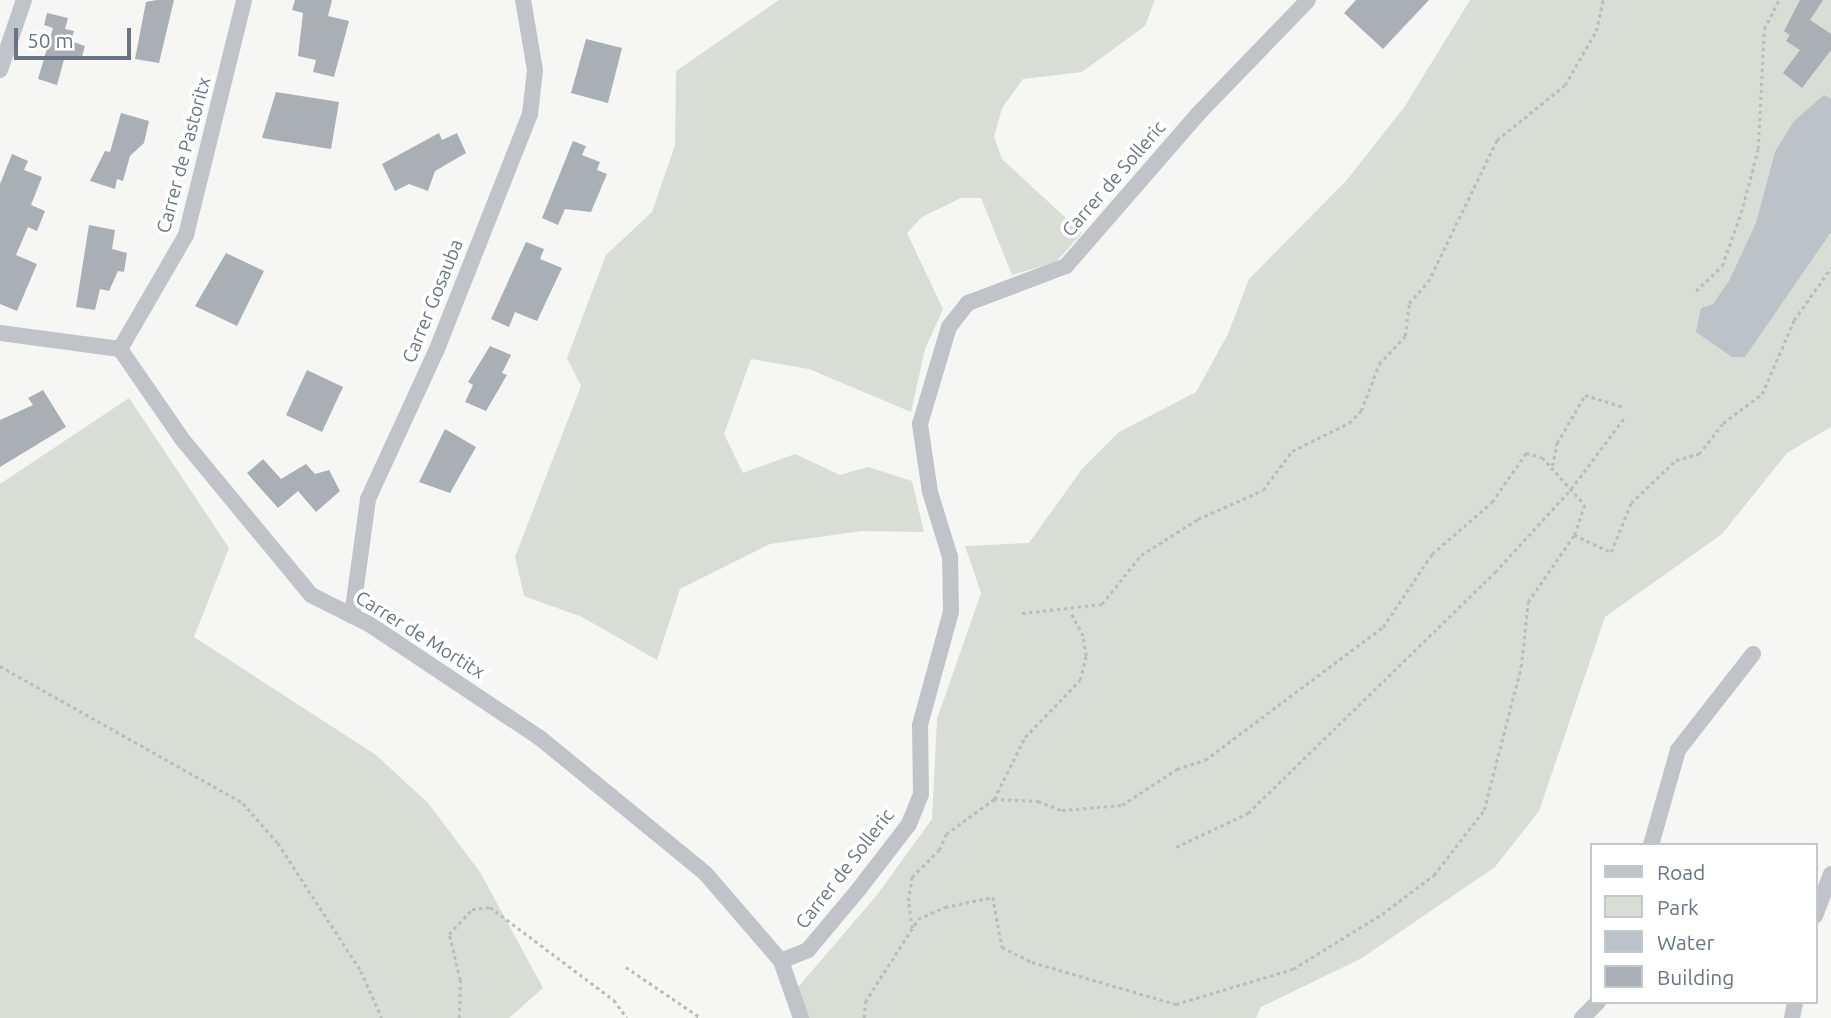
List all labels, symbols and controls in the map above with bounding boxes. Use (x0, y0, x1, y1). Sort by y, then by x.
scale bar (18, 14, 135, 58)
text: 50 m (27, 28, 74, 52)
street label: Carrer de Pastoritx (152, 74, 216, 236)
street label: Carrer de Solleric (1058, 116, 1170, 242)
street label: Carrer Gosauba (398, 236, 468, 366)
street label: Carrer de Mortitx (351, 586, 489, 684)
street label: Carrer de Solleric (791, 804, 899, 934)
legend (1590, 843, 1817, 1004)
text: Road (1657, 860, 1705, 884)
text: Park (1657, 895, 1699, 919)
text: Water (1657, 930, 1715, 954)
text: Building (1657, 965, 1734, 989)

